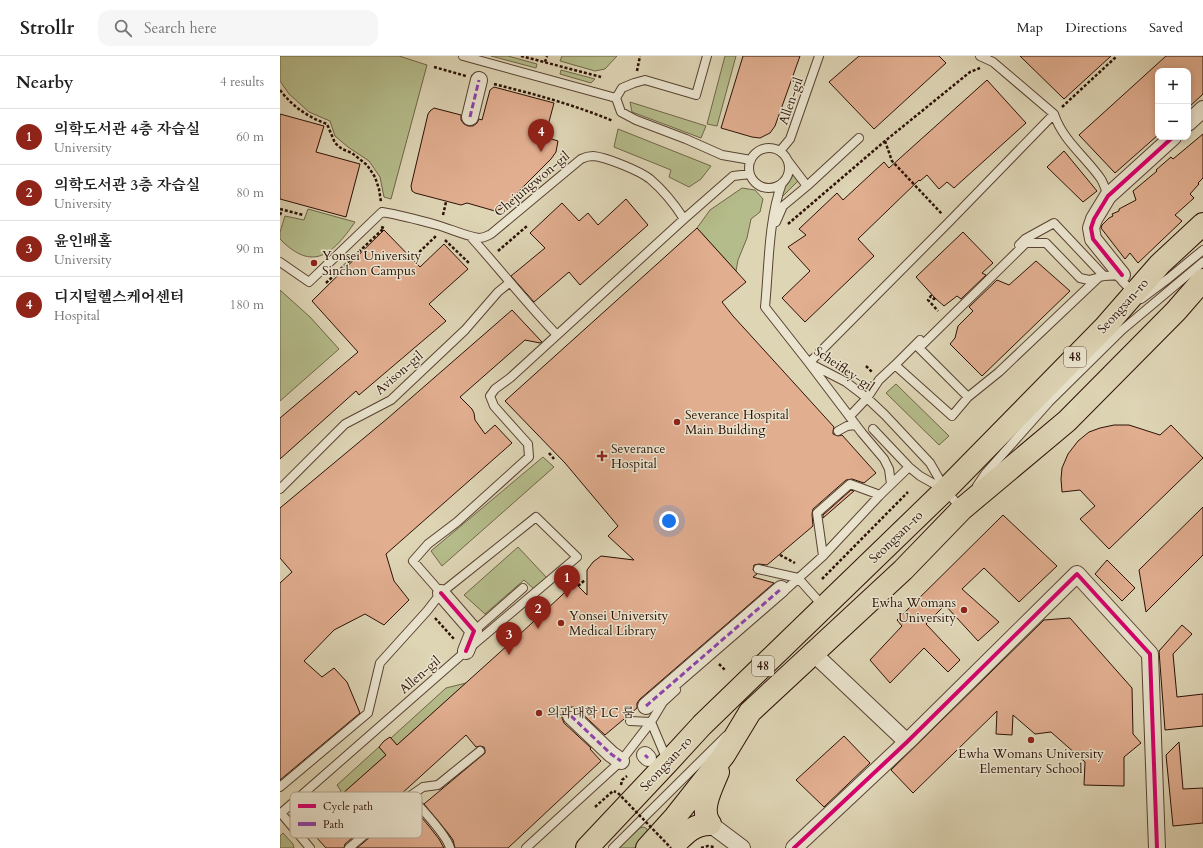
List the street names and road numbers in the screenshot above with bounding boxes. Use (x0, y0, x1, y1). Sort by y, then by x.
street label: Allen-gil (774, 74, 808, 127)
street label: Chejungwon-gil (490, 147, 574, 221)
street label: Seongsan-ro (1093, 274, 1153, 338)
street label: Scheifley-gil (810, 342, 878, 396)
street label: Avison-gil (371, 347, 427, 399)
road number: 48 (1064, 347, 1086, 367)
street label: Seongsan-ro (865, 507, 927, 567)
street label: Allen-gil (396, 652, 445, 698)
road number: 48 (752, 656, 774, 676)
street label: Seongsan-ro (636, 733, 696, 795)

